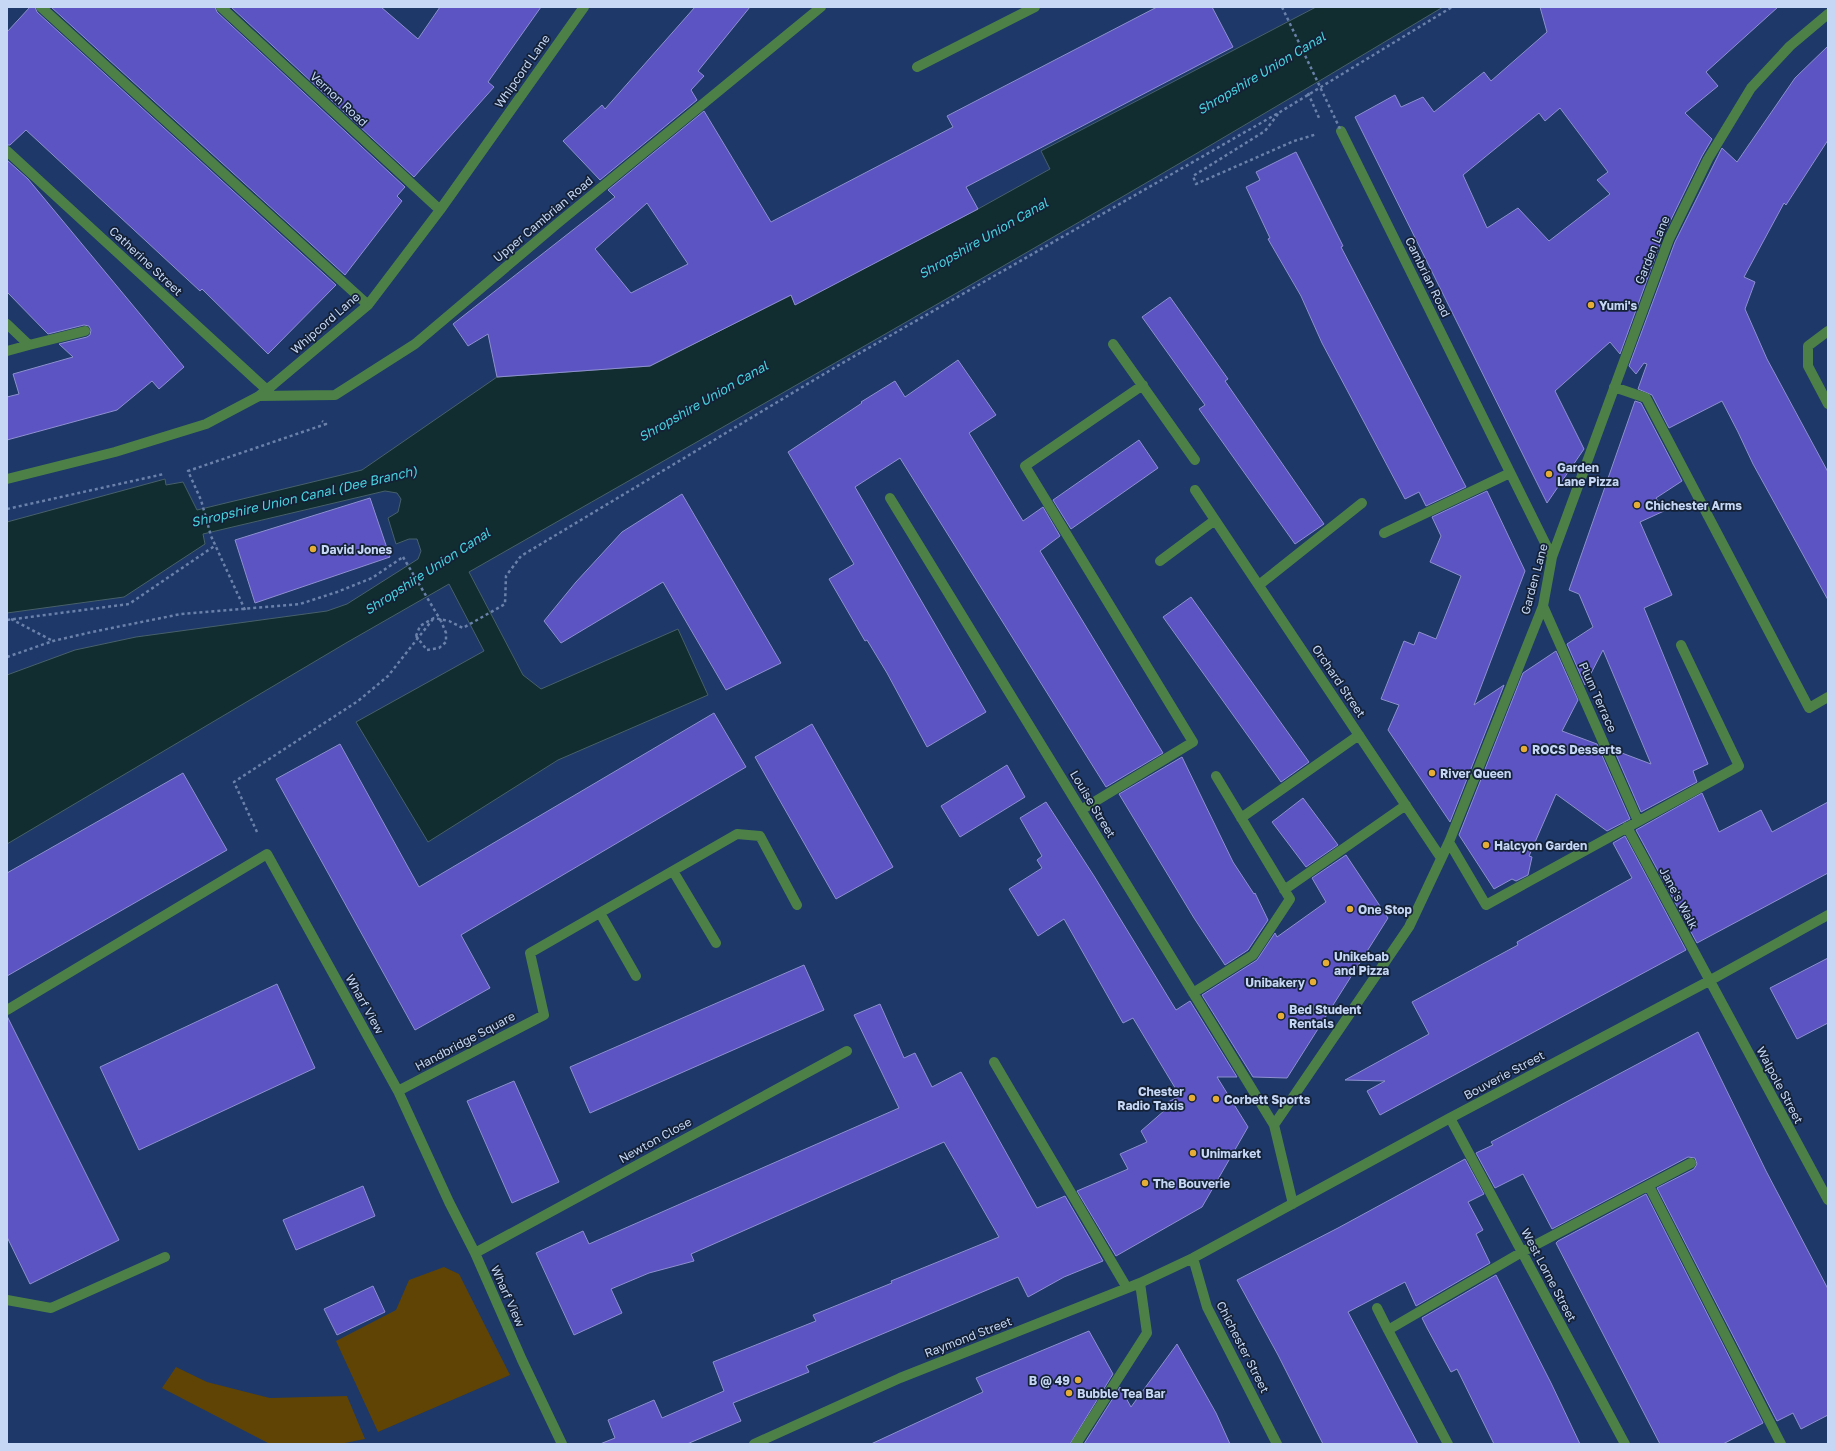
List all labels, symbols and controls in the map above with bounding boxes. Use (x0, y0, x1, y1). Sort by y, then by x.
water label: Shropshire Union Canal (1194, 28, 1329, 118)
street label: Whipcord Lane (491, 31, 553, 111)
street label: Vernon Road (307, 69, 371, 129)
street label: Upper Cambrian Road (490, 173, 596, 265)
water label: Shropshire Union Canal (915, 194, 1051, 282)
street label: Garden Lane (1631, 214, 1673, 286)
street label: Catherine Street (106, 223, 186, 299)
street label: Cambrian Road (1402, 234, 1454, 320)
street label: Whipcord Lane (288, 289, 362, 357)
place label: Yumi's (1599, 298, 1638, 313)
marker: Yumi's (1586, 300, 1596, 310)
water label: Shropshire Union Canal (635, 357, 771, 445)
place label: Garden Lane Pizza (1557, 460, 1619, 489)
water label: Shropshire Union Canal (Dee Branch) (189, 462, 419, 530)
marker: Garden Lane Pizza (1544, 469, 1554, 479)
place label: Chichester Arms (1645, 498, 1742, 513)
marker: Chichester Arms (1632, 500, 1642, 510)
water label: Shropshire Union Canal (361, 524, 494, 618)
place label: David Jones (321, 542, 393, 557)
street label: Garden Lane (1517, 542, 1551, 616)
marker: David Jones (308, 544, 318, 554)
street label: Orchard Street (1309, 642, 1369, 720)
street label: Plum Terrace (1576, 659, 1620, 735)
place label: ROCS Desserts (1532, 742, 1622, 757)
marker: ROCS Desserts (1519, 744, 1529, 754)
place label: River Queen (1440, 766, 1511, 781)
street label: Louise Street (1067, 767, 1119, 841)
marker: River Queen (1427, 768, 1437, 778)
place label: Halcyon Garden (1494, 838, 1587, 853)
marker: Halcyon Garden (1481, 840, 1491, 850)
street label: Jane's Walk (1656, 864, 1702, 932)
place label: One Stop (1358, 902, 1412, 917)
marker: One Stop (1345, 904, 1355, 914)
place label: Unikebab and Pizza (1334, 949, 1389, 978)
marker: Unikebab and Pizza (1321, 958, 1331, 968)
street label: Wharf View (342, 972, 388, 1037)
place label: Unibakery (1245, 975, 1306, 990)
marker: Unibakery (1308, 977, 1318, 987)
place label: Bed Student Rentals (1289, 1002, 1362, 1031)
street label: Handbridge Square (412, 1008, 518, 1074)
marker: Bed Student Rentals (1276, 1011, 1286, 1021)
street label: Walpole Street (1753, 1044, 1807, 1126)
street label: Bouverie Street (1461, 1047, 1547, 1103)
place label: Chester Radio Taxis (1117, 1084, 1184, 1113)
place label: Corbett Sports (1224, 1092, 1311, 1107)
marker: Chester Radio Taxis (1187, 1093, 1197, 1103)
marker: Corbett Sports (1211, 1094, 1221, 1104)
street label: Newton Close (616, 1114, 694, 1166)
place label: Unimarket (1201, 1146, 1261, 1161)
marker: Unimarket (1188, 1148, 1198, 1158)
place label: The Bouverie (1153, 1176, 1230, 1191)
marker: The Bouverie (1140, 1178, 1150, 1188)
street label: West Lorne Street (1518, 1226, 1580, 1324)
street label: Wharf View (488, 1263, 528, 1329)
street label: Chichester Street (1213, 1299, 1273, 1396)
street label: Raymond Street (922, 1313, 1014, 1361)
place label: B @ 49 (1029, 1373, 1070, 1388)
marker: B @ 49 (1073, 1375, 1083, 1385)
place label: Bubble Tea Bar (1077, 1386, 1166, 1401)
marker: Bubble Tea Bar (1064, 1388, 1074, 1398)

